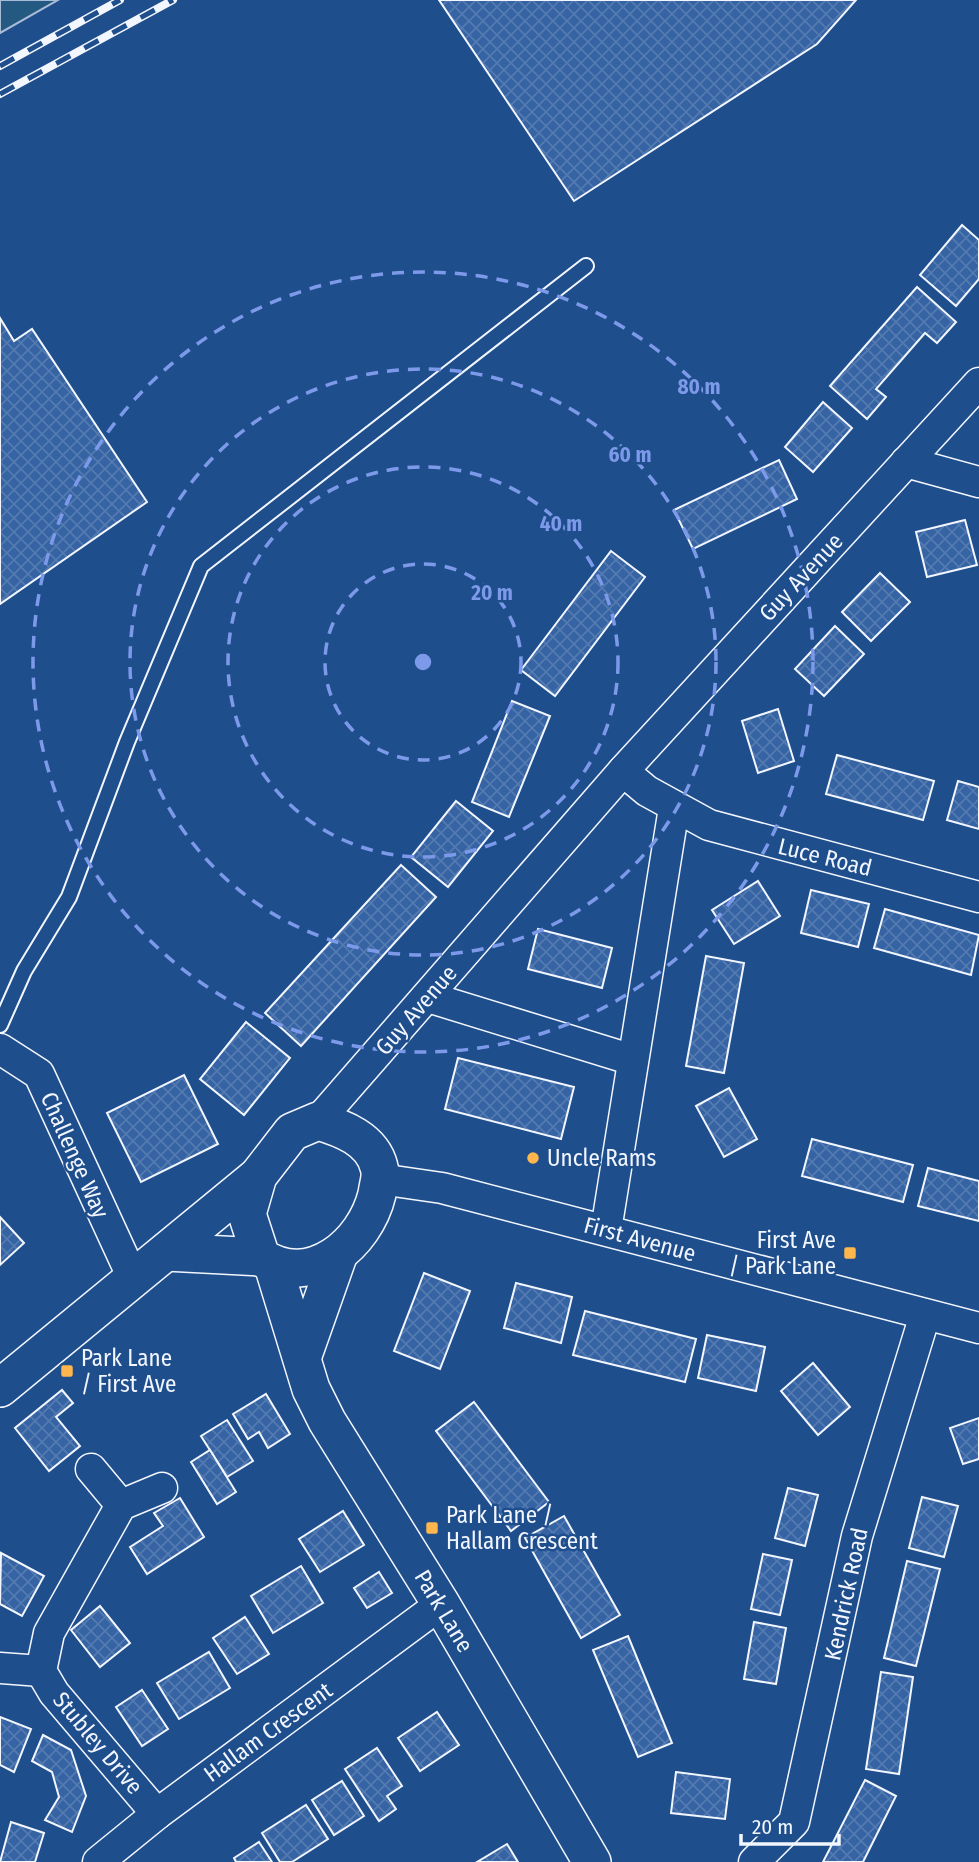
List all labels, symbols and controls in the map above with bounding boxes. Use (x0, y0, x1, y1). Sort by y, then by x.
text: 80 m (678, 374, 720, 400)
text: 60 m (609, 442, 651, 468)
text: 40 m (540, 511, 582, 537)
street label: Guy Avenue (753, 527, 849, 627)
text: 20 m (470, 580, 513, 606)
centre of rings (411, 650, 435, 674)
street label: Luce Road (775, 832, 875, 882)
street label: Guy Avenue (369, 959, 463, 1061)
street label: Challenge Way (35, 1088, 116, 1223)
place label: Uncle Rams (547, 1144, 656, 1172)
marker: Uncle Rams (525, 1150, 541, 1166)
street label: First Avenue (581, 1211, 699, 1267)
place label: First Ave / Park Lane (729, 1226, 836, 1280)
marker: First Ave / Park Lane (842, 1245, 858, 1261)
place label: Park Lane / First Ave (81, 1344, 176, 1398)
marker: Park Lane / First Ave (59, 1363, 75, 1379)
place label: Park Lane / Hallam Crescent (446, 1501, 598, 1555)
marker: Park Lane / Hallam Crescent (424, 1520, 440, 1536)
street label: Kendrick Road (818, 1525, 874, 1663)
street label: Park Lane (409, 1565, 479, 1657)
street label: Hallam Crescent (198, 1676, 338, 1788)
street label: Stubley Drive (47, 1686, 149, 1800)
scale bar (741, 1802, 839, 1846)
text: 20 m (752, 1814, 793, 1840)

